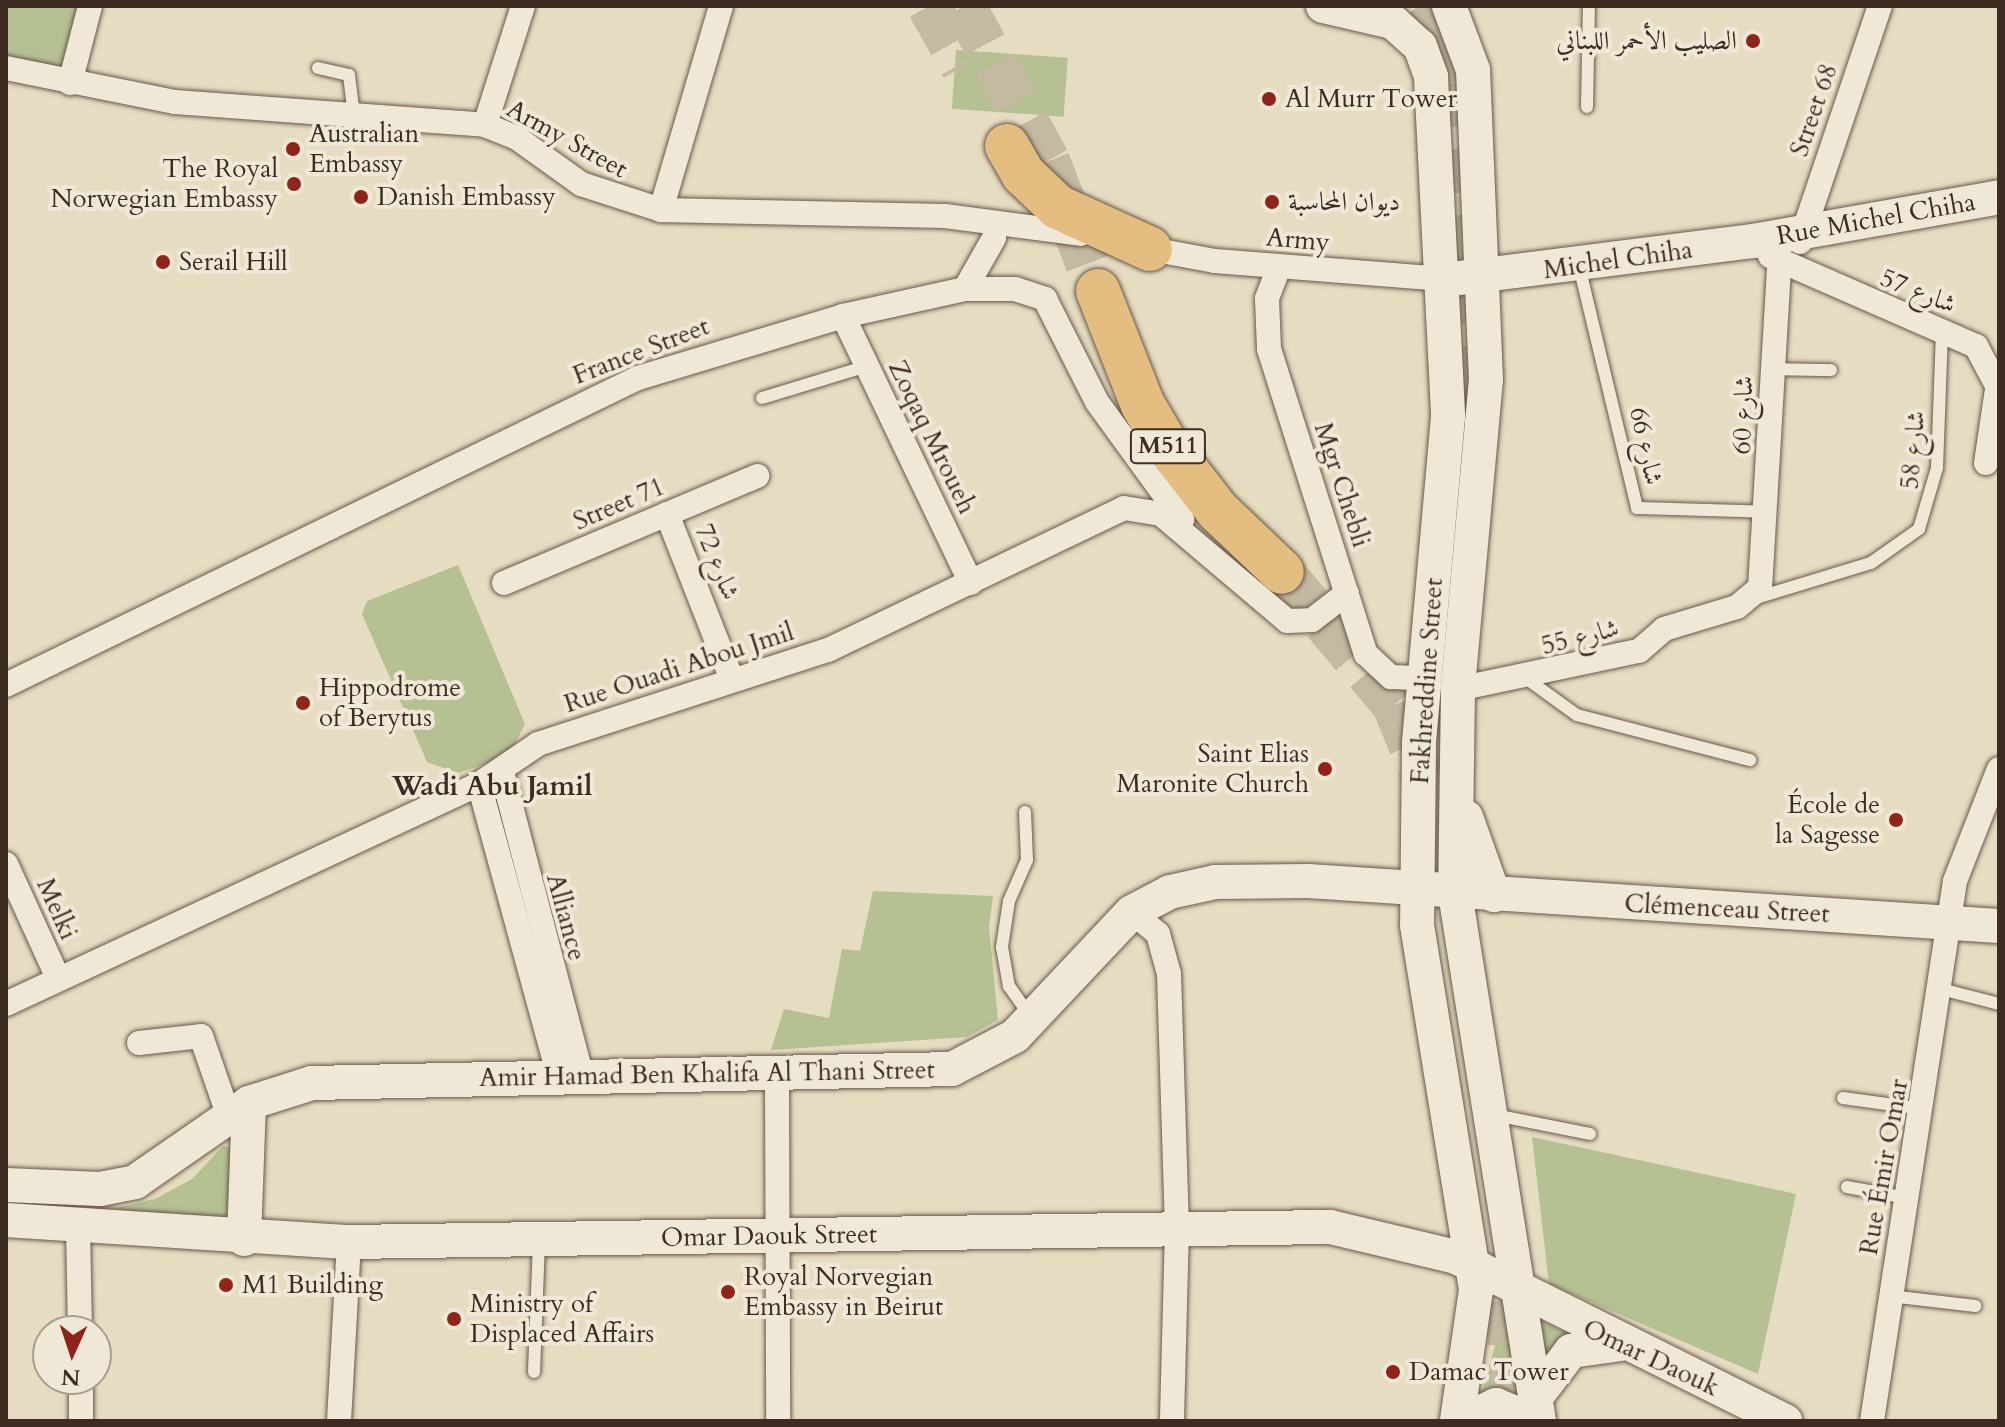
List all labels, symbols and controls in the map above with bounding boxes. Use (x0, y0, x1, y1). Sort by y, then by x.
place label: الصليب الأحمر اللبناني (1556, 25, 1737, 57)
marker: الصليب الأحمر اللبناني (1744, 32, 1762, 50)
street label: Street 68 (1784, 59, 1844, 161)
place label: Al Murr Tower (1285, 83, 1457, 115)
marker: Al Murr Tower (1260, 90, 1278, 108)
street label: Army Street (501, 93, 633, 185)
place label: Australian Embassy (309, 118, 419, 180)
marker: Australian Embassy (284, 140, 302, 158)
place label: The Royal Norwegian Embassy (50, 153, 278, 214)
marker: The Royal Norwegian Embassy (285, 175, 303, 193)
place label: Danish Embassy (377, 181, 556, 213)
place label: ديوان المحاسبة (1288, 186, 1400, 218)
street label: Rue Michel Chiha (1774, 186, 1978, 252)
marker: Danish Embassy (352, 188, 370, 206)
marker: ديوان المحاسبة (1263, 193, 1281, 211)
street label: Army (1265, 222, 1331, 258)
street label: Michel Chiha (1541, 234, 1695, 286)
place label: Serail Hill (179, 246, 288, 278)
marker: Serail Hill (154, 253, 172, 271)
street label: شارع 57 (1876, 262, 1960, 320)
street label: France Street (568, 311, 714, 391)
street label: Zoqaq Mroueh (881, 355, 983, 519)
street label: شارع 60 (1726, 375, 1760, 455)
street label: شارع 66 (1623, 404, 1669, 488)
street label: شارع 58 (1894, 409, 1932, 491)
street label: Mgr Chebli (1307, 419, 1377, 551)
road number: M511 (1128, 426, 1208, 466)
street label: Street 71 (569, 471, 669, 537)
street label: شارع 72 (688, 520, 746, 604)
street label: Fakhreddine Street (1404, 577, 1450, 785)
street label: شارع 55 (1538, 612, 1622, 662)
street label: Rue Ouadi Abou Jmil (560, 616, 798, 720)
place label: Hippodrome of Berytus (319, 672, 461, 734)
marker: Hippodrome of Berytus (294, 694, 312, 712)
place label: Saint Elias Maronite Church (1117, 738, 1309, 800)
marker: Saint Elias Maronite Church (1316, 760, 1334, 778)
district label: Wadi Abu Jamil (392, 769, 592, 803)
place label: École de la Sagesse (1775, 789, 1880, 850)
marker: École de la Sagesse (1887, 811, 1905, 829)
street label: Alliance (539, 870, 593, 964)
street label: Melki (30, 873, 84, 945)
street label: Clémenceau Street (1624, 888, 1830, 930)
street label: Amir Hamad Ben Khalifa Al Thani Street (479, 1054, 935, 1094)
street label: Rue Émir Omar (1853, 1077, 1915, 1257)
street label: Omar Daouk Street (661, 1219, 877, 1253)
place label: Royal Norvegian Embassy in Beirut (744, 1261, 943, 1322)
place label: M1 Building (242, 1269, 383, 1301)
marker: M1 Building (217, 1276, 235, 1294)
marker: Royal Norvegian Embassy in Beirut (719, 1283, 737, 1301)
place label: Ministry of Displaced Affairs (470, 1288, 654, 1350)
marker: Ministry of Displaced Affairs (445, 1310, 463, 1328)
street label: Omar Daouk (1578, 1313, 1724, 1403)
north arrow (32, 1315, 112, 1395)
place label: Damac Tower (1409, 1356, 1569, 1388)
text: N (61, 1361, 81, 1392)
marker: Damac Tower (1384, 1363, 1402, 1381)

